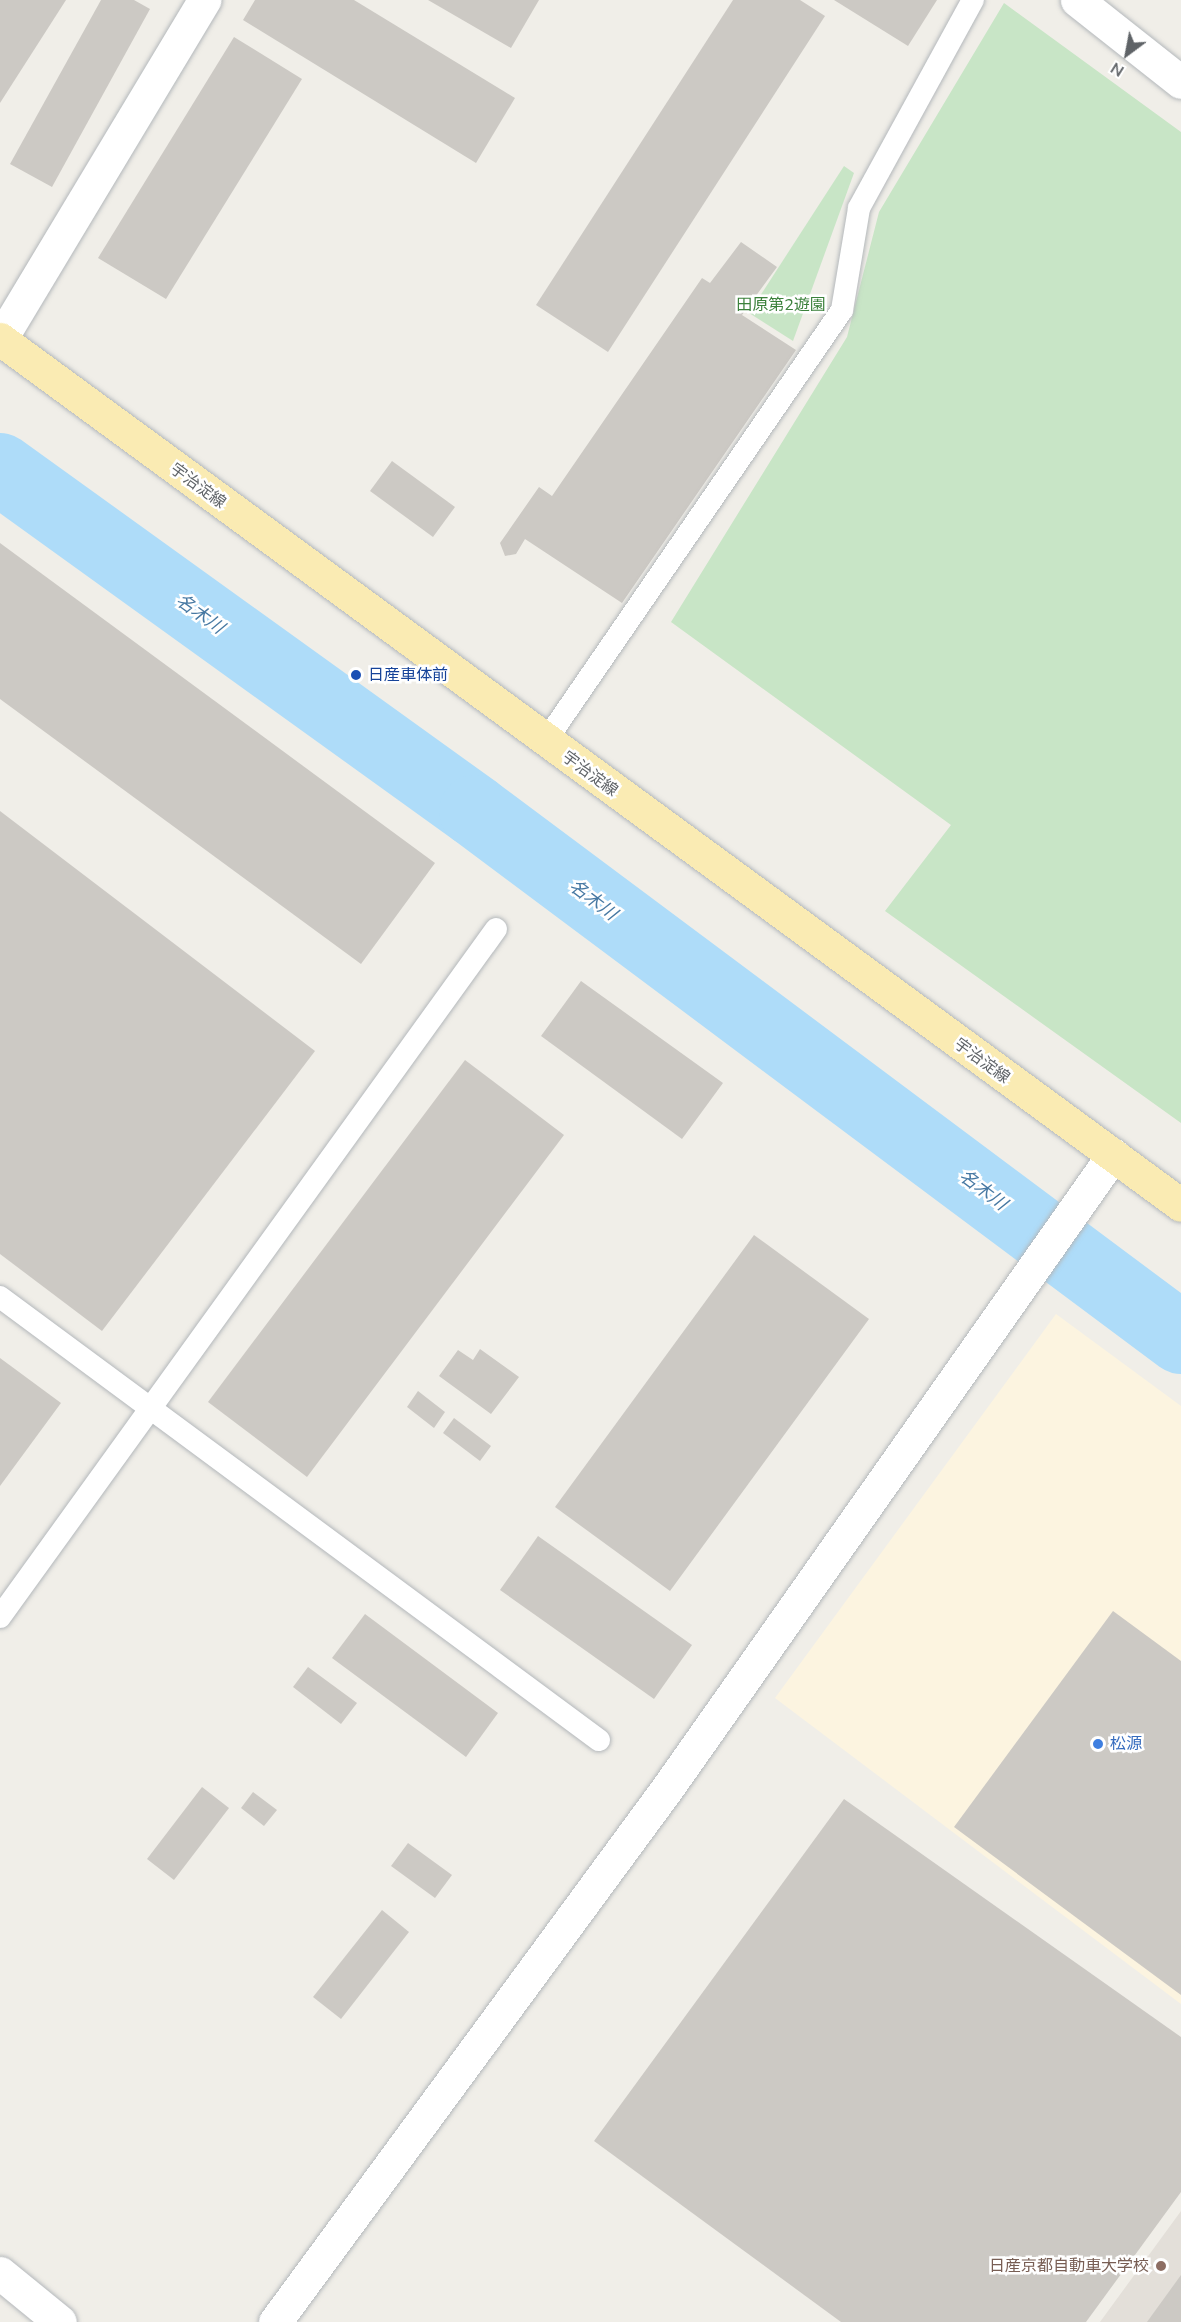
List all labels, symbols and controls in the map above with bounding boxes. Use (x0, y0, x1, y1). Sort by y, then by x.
north arrow (1097, 24, 1157, 84)
text: N (1107, 57, 1128, 82)
park label: 田原第2遊園 (736, 295, 826, 315)
street label: 宇治淀線 (166, 459, 230, 513)
water label: 名木川 (172, 589, 228, 639)
place label: 日産車体前 (368, 665, 448, 685)
marker: 日産車体前 (349, 668, 363, 682)
street label: 宇治淀線 (558, 747, 622, 801)
water label: 名木川 (565, 875, 621, 925)
street label: 宇治淀線 (950, 1034, 1014, 1088)
water label: 名木川 (955, 1165, 1011, 1215)
place label: 松源 (1110, 1734, 1142, 1754)
marker: 松源 (1091, 1737, 1105, 1751)
place label: 日産京都自動車大学校 (989, 2256, 1149, 2276)
marker: 日産京都自動車大学校 (1154, 2259, 1168, 2273)

